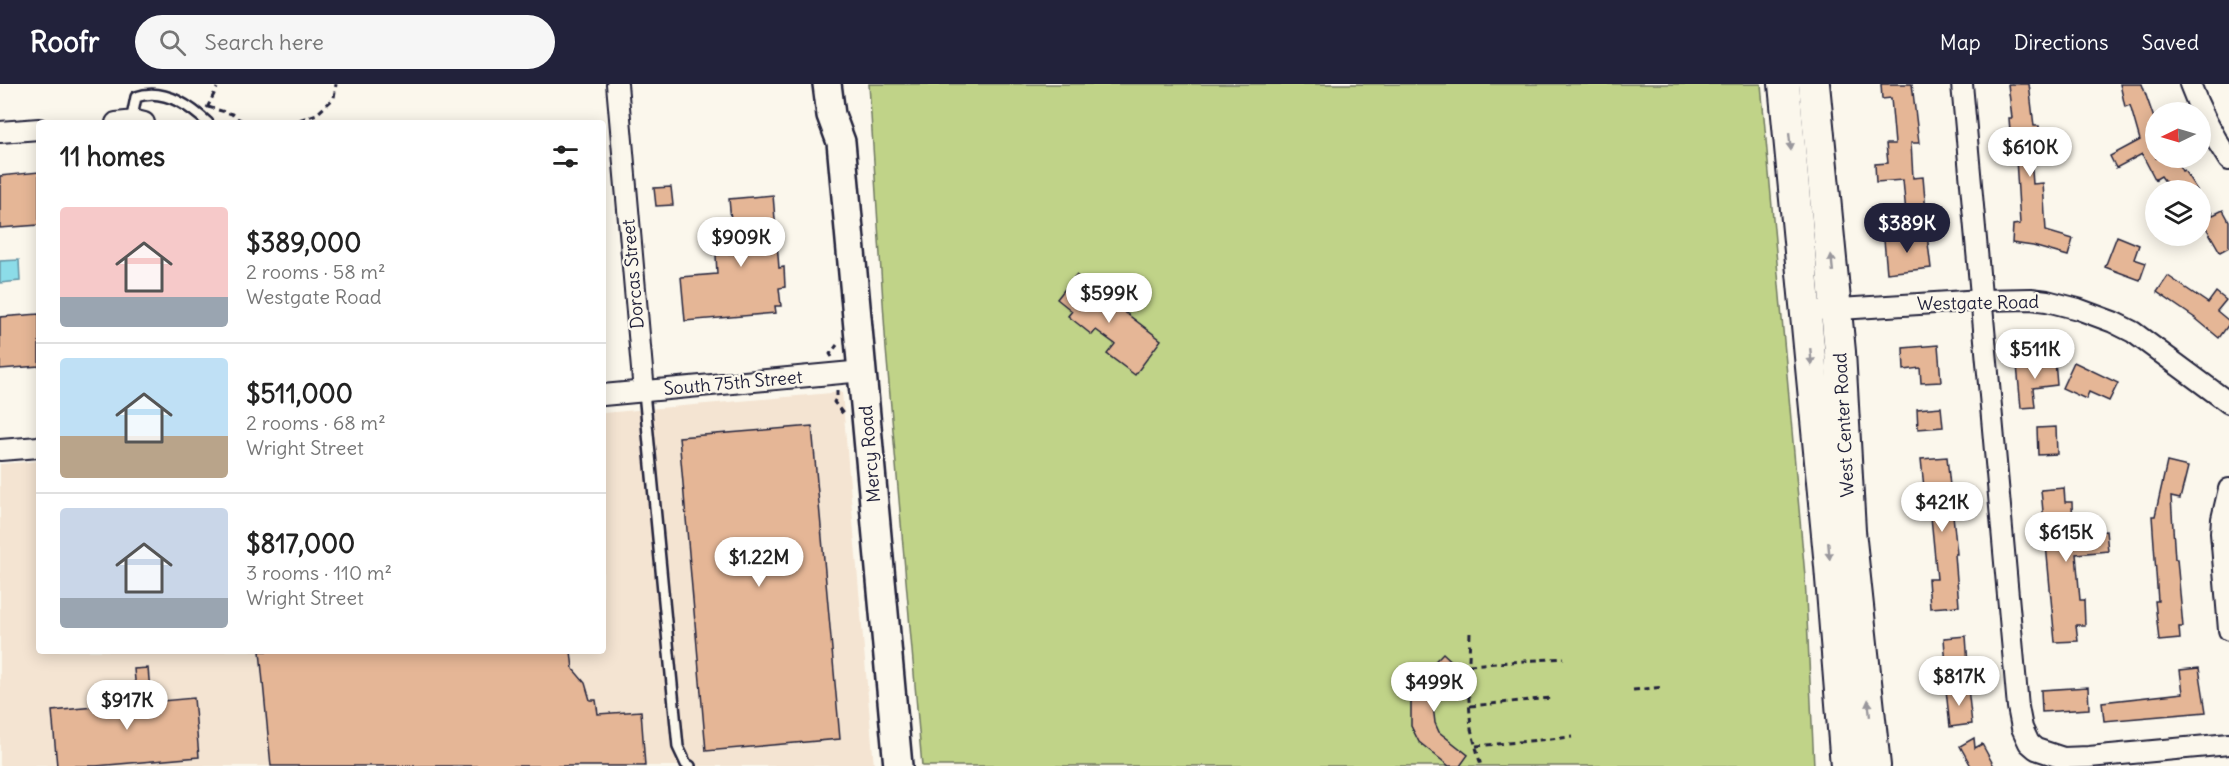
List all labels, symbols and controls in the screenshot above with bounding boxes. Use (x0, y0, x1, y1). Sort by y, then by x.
search box (135, 15, 555, 69)
text: Roofr (30, 24, 99, 60)
icon: search (156, 26, 189, 59)
text: Search here (204, 28, 324, 56)
text: Map (1940, 29, 1981, 56)
text: Directions (2014, 29, 2108, 56)
text: Saved (2141, 29, 2199, 56)
north arrow (2145, 102, 2211, 168)
map controls (2145, 102, 2211, 246)
pin: $610K (1988, 127, 2072, 178)
one-way arrow (1785, 133, 1795, 152)
text: $610K (2002, 134, 2058, 159)
text: 11 homes (60, 140, 165, 173)
icon: filters (549, 140, 582, 173)
button: layers (2145, 180, 2211, 246)
pin: $389K (1865, 203, 1949, 254)
text: $389K (1878, 210, 1936, 235)
pin: $909K (699, 217, 783, 268)
street label: Dorcas Street (616, 218, 649, 330)
text: $909K (711, 224, 771, 249)
text: $389,000 (246, 226, 361, 259)
icon: home (108, 231, 180, 303)
one-way arrow (1827, 253, 1836, 272)
text: 2 rooms · 58 m² (246, 259, 386, 284)
pin: $599K (1067, 273, 1151, 324)
text: $599K (1080, 280, 1138, 305)
text: Westgate Road (246, 284, 382, 309)
street label: Westgate Road (1917, 290, 2040, 315)
pin: $511K (1993, 329, 2077, 380)
text: $511K (2010, 336, 2060, 361)
one-way arrow (1806, 348, 1816, 367)
street label: West Center Road (1828, 352, 1859, 498)
street label: South 75th Street (663, 365, 803, 400)
text: $511,000 (246, 377, 353, 410)
icon: home (108, 382, 180, 454)
street label: Mercy Road (854, 404, 885, 503)
text: 2 rooms · 68 m² (246, 410, 386, 435)
text: Wright Street (246, 435, 364, 460)
pin: $421K (1900, 482, 1984, 533)
text: $421K (1915, 489, 1969, 514)
pin: $615K (2024, 512, 2108, 563)
text: $615K (2039, 519, 2093, 544)
text: $817,000 (246, 527, 355, 560)
icon: home (108, 532, 180, 604)
pin: $1.22M (710, 537, 808, 588)
one-way arrow (1824, 542, 1834, 561)
text: $1.22M (729, 544, 789, 569)
text: 3 rooms · 110 m² (246, 560, 392, 585)
text: Wright Street (246, 585, 364, 610)
pin: $817K (1917, 656, 2001, 707)
pin: $499K (1392, 662, 1476, 713)
text: $817K (1933, 663, 1985, 688)
text: $499K (1405, 669, 1463, 694)
pin: $917K (85, 680, 169, 731)
text: $917K (101, 687, 153, 712)
one-way arrow (1865, 698, 1874, 717)

